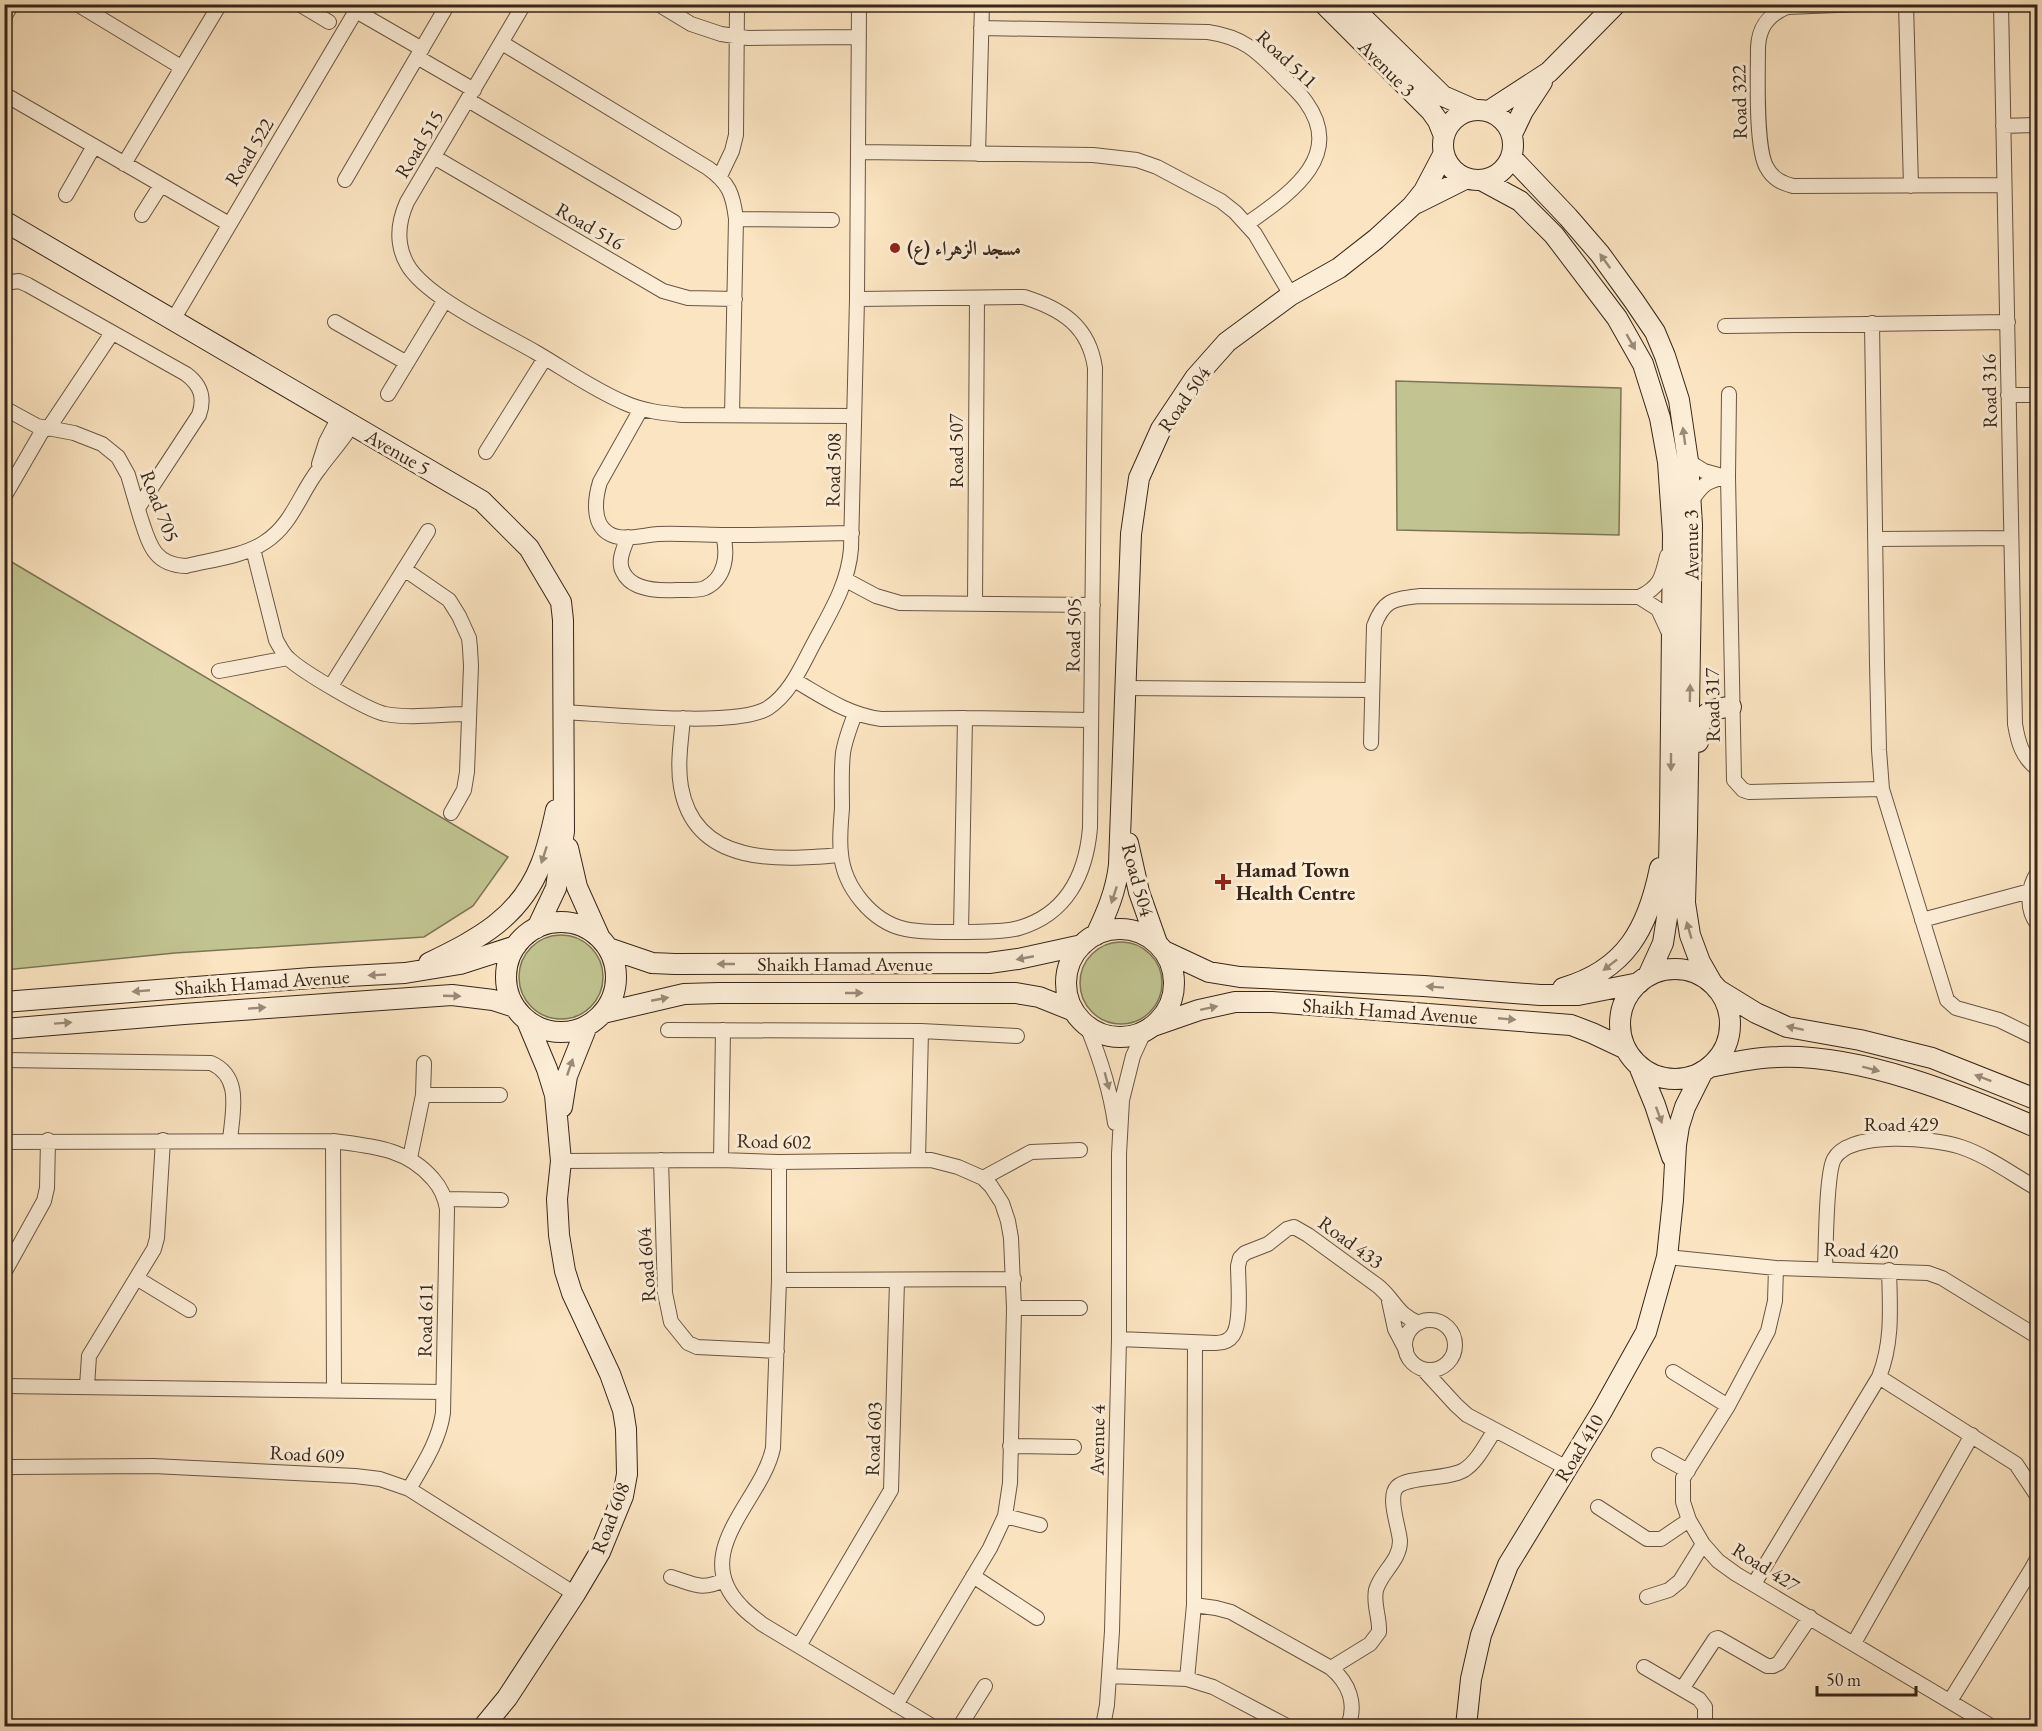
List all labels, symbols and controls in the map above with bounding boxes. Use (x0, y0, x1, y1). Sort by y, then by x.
street label: Road 511 (1251, 24, 1323, 94)
street label: Avenue 3 (1352, 33, 1421, 102)
street label: Road 322 (1725, 64, 1753, 140)
street label: Road 515 (389, 105, 449, 183)
street label: Road 522 (219, 113, 280, 191)
street label: Road 516 (551, 196, 629, 256)
place label: مسجد الزهراء (ع) (907, 235, 1021, 265)
marker: مسجد الزهراء (ع) (888, 241, 902, 255)
one-way arrow (1600, 253, 1612, 268)
one-way arrow (1626, 334, 1636, 351)
street label: Road 316 (1975, 353, 2003, 429)
street label: Road 504 (1152, 361, 1216, 437)
street label: Road 507 (943, 413, 969, 488)
street label: Avenue 5 (360, 422, 435, 481)
one-way arrow (1679, 426, 1688, 445)
street label: Road 508 (819, 432, 847, 508)
street label: Road 705 (134, 466, 186, 546)
street label: Avenue 3 (1677, 509, 1705, 582)
street label: Road 505 (1059, 597, 1087, 673)
street label: Road 317 (1698, 667, 1726, 743)
one-way arrow (1685, 684, 1695, 703)
one-way arrow (1666, 752, 1676, 771)
street label: Road 504 (1116, 841, 1160, 920)
one-way arrow (539, 846, 549, 864)
place label: Hamad Town Health Centre (1236, 857, 1355, 906)
marker: Hamad Town Health Centre (1214, 873, 1232, 891)
one-way arrow (1108, 886, 1118, 904)
one-way arrow (1684, 921, 1693, 939)
street label: Shaikh Hamad Avenue (757, 951, 933, 977)
one-way arrow (1016, 954, 1035, 963)
one-way arrow (716, 959, 735, 969)
one-way arrow (1603, 959, 1618, 971)
street label: Shaikh Hamad Avenue (174, 963, 351, 1001)
one-way arrow (368, 970, 387, 979)
one-way arrow (1425, 982, 1444, 992)
one-way arrow (131, 986, 150, 996)
one-way arrow (845, 988, 864, 998)
one-way arrow (442, 991, 461, 1000)
street label: Shaikh Hamad Avenue (1302, 992, 1479, 1030)
one-way arrow (650, 994, 669, 1003)
one-way arrow (248, 1003, 267, 1013)
one-way arrow (1199, 1003, 1218, 1012)
one-way arrow (1498, 1015, 1517, 1024)
one-way arrow (53, 1018, 72, 1028)
one-way arrow (1786, 1023, 1805, 1032)
one-way arrow (565, 1058, 575, 1076)
one-way arrow (1862, 1065, 1880, 1074)
one-way arrow (1103, 1072, 1112, 1090)
one-way arrow (1974, 1073, 1992, 1083)
one-way arrow (1654, 1106, 1664, 1124)
street label: Road 429 (1864, 1111, 1939, 1137)
street label: Road 602 (736, 1127, 812, 1155)
street label: Road 433 (1313, 1210, 1389, 1274)
street label: Road 604 (630, 1226, 662, 1303)
street label: Road 420 (1823, 1236, 1899, 1264)
street label: Road 611 (411, 1282, 439, 1358)
street label: Road 603 (859, 1401, 887, 1477)
street label: Avenue 4 (1083, 1404, 1111, 1477)
street label: Road 410 (1549, 1409, 1610, 1487)
street label: Road 609 (269, 1439, 345, 1469)
street label: Road 608 (584, 1478, 636, 1558)
street label: Road 427 (1727, 1536, 1805, 1598)
scale bar (1817, 1659, 1916, 1697)
text: 50 m (1826, 1668, 1861, 1691)

